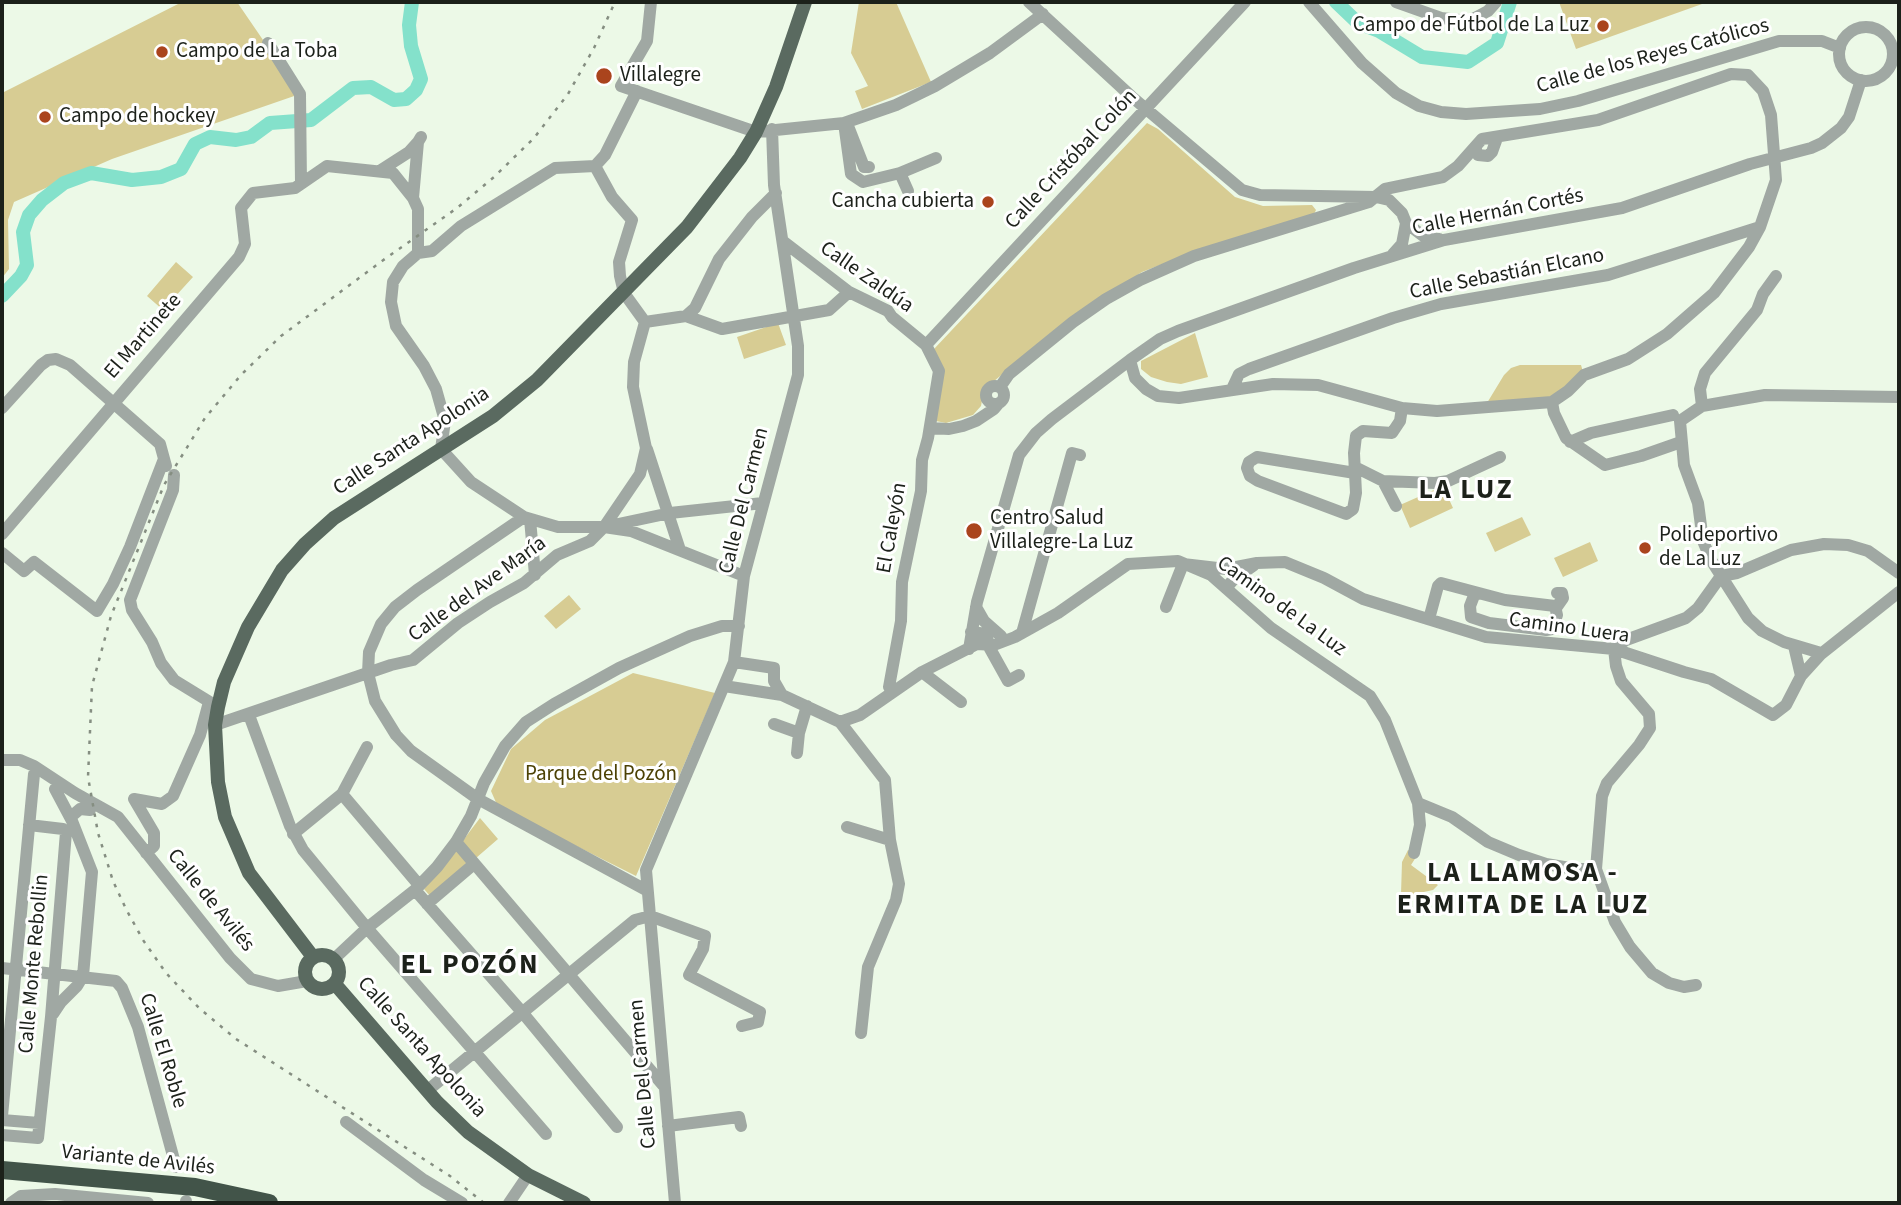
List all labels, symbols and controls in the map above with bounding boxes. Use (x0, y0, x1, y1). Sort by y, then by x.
place label: Campo de Fútbol de La Luz (1353, 13, 1589, 39)
street label: Calle de los Reyes Católicos (1534, 14, 1772, 100)
marker: Campo de Fútbol de La Luz (1595, 18, 1611, 34)
place label: Campo de La Toba (176, 39, 338, 65)
marker: Campo de La Toba (154, 44, 170, 60)
place label: Villalegre (620, 63, 701, 89)
marker: Villalegre (594, 66, 614, 86)
street label: Calle Cristóbal Colón (1001, 85, 1143, 235)
place label: Campo de hockey (59, 104, 215, 130)
marker: Campo de hockey (37, 109, 53, 125)
street label: Calle Hernán Cortés (1410, 184, 1586, 242)
place label: Cancha cubierta (831, 189, 974, 215)
marker: Cancha cubierta (980, 194, 996, 210)
street label: Calle Zaldúa (814, 237, 918, 319)
street label: Calle Sebastián Elcano (1408, 244, 1606, 306)
street label: El Martinete (100, 289, 188, 385)
street label: Calle Santa Apolonia (329, 382, 495, 502)
street label: Calle Del Carmen (715, 425, 775, 577)
district label: LA LUZ (1419, 475, 1513, 509)
street label: El Caleyón (873, 481, 913, 575)
place label: Centro Salud Villalegre-La Luz (990, 506, 1133, 556)
marker: Centro Salud Villalegre-La Luz (964, 521, 984, 541)
place label: Polideportivo de La Luz (1659, 523, 1778, 573)
street label: Calle del Ave María (404, 532, 552, 648)
marker: Polideportivo de La Luz (1637, 540, 1653, 556)
street label: Camino de La Luz (1211, 552, 1351, 662)
street label: Camino Luera (1507, 608, 1631, 650)
park label: Parque del Pozón (525, 762, 677, 788)
street label: Calle de Avilés (161, 845, 259, 957)
district label: LA LLAMOSA - ERMITA DE LA LUZ (1399, 858, 1647, 924)
street label: Calle Monte Rebollin (15, 873, 55, 1055)
district label: EL POZÓN (401, 950, 539, 984)
street label: Calle Santa Apolonia (351, 972, 491, 1124)
street label: Calle El Roble (133, 990, 191, 1112)
street label: Calle Del Carmen (625, 998, 663, 1150)
street label: Variante de Avilés (60, 1140, 216, 1182)

